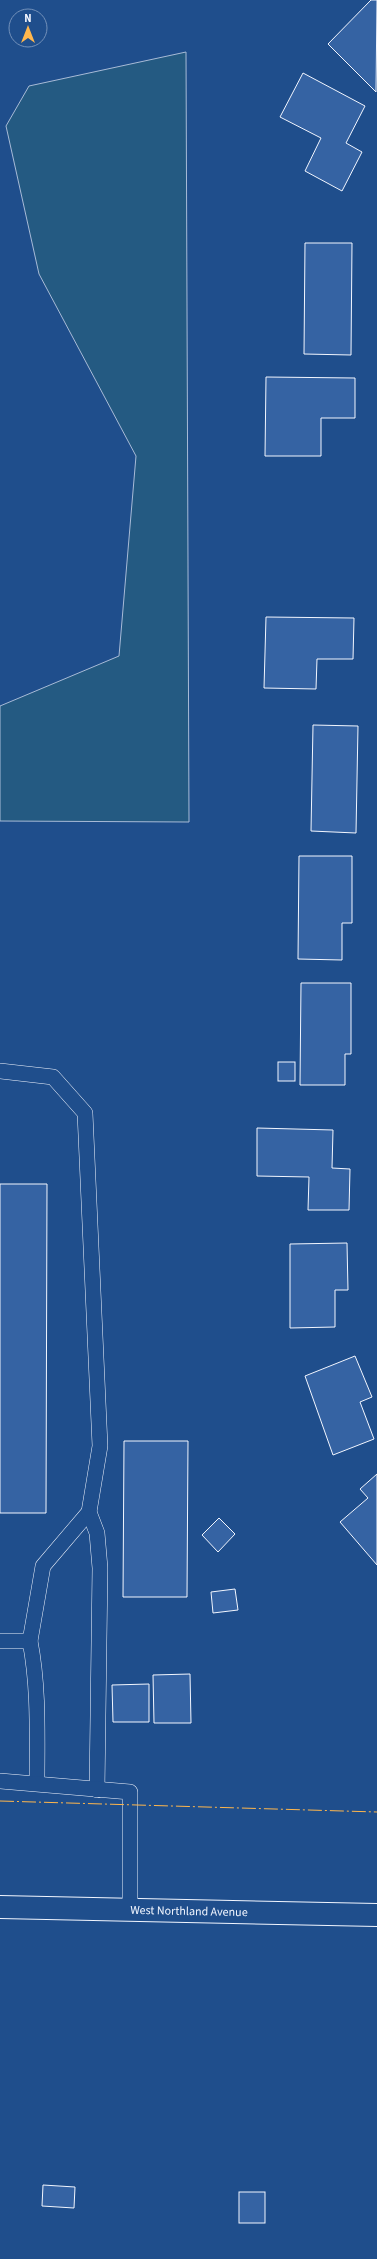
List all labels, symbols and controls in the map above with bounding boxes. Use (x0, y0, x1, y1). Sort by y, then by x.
north arrow (8, 8, 48, 48)
text: N (24, 11, 32, 26)
street label: West Northland Avenue (130, 1902, 248, 1921)

